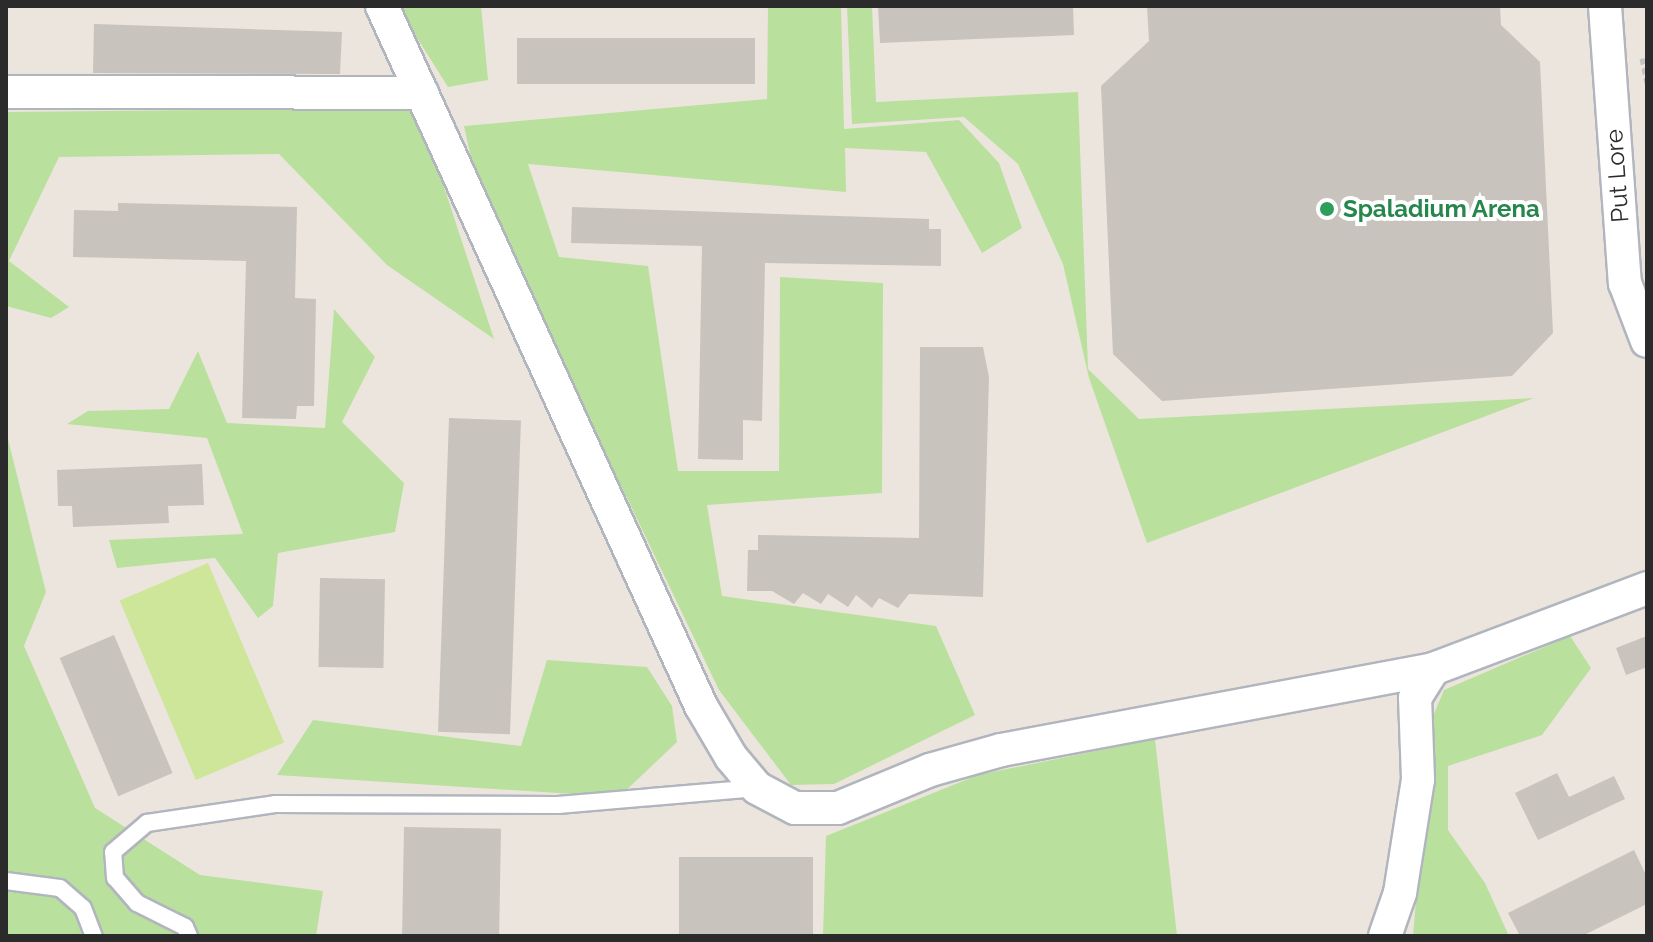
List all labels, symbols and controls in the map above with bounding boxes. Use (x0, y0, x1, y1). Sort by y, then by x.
street label: Put Lore (1599, 128, 1635, 224)
place label: Spaladium Arena (1343, 195, 1540, 223)
marker: Spaladium Arena (1318, 200, 1336, 218)

